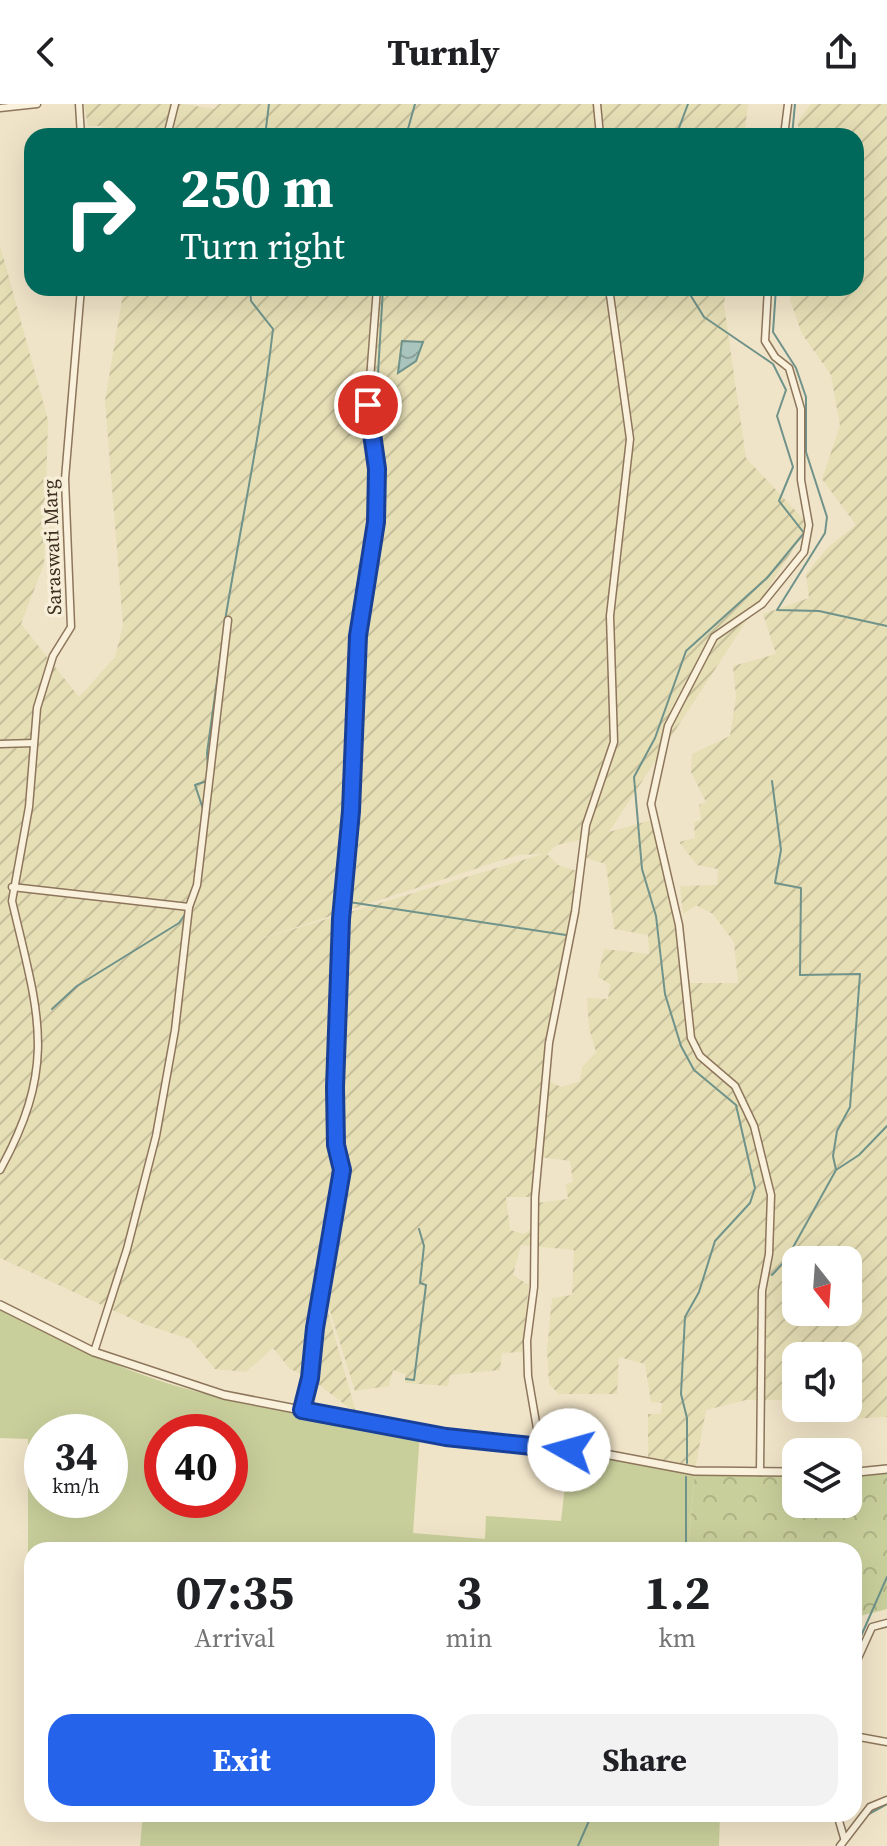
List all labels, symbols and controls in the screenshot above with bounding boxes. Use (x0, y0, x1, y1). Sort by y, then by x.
text: Turnly (387, 28, 500, 77)
icon: back (24, 30, 68, 74)
icon: share (819, 30, 863, 74)
text: 250 m (180, 149, 334, 226)
icon: right (48, 160, 152, 264)
text: Turn right (180, 222, 345, 271)
pin (334, 371, 402, 439)
icon: arrive (346, 383, 390, 427)
street label: Saraswati Marg (36, 479, 68, 615)
north arrow (782, 1246, 862, 1326)
map controls (782, 1246, 862, 1518)
button: sound (782, 1342, 862, 1422)
position arrow (527, 1408, 611, 1492)
speed limit sign: 40 (144, 1414, 248, 1518)
text: 34 (54, 1429, 98, 1483)
button: layers (782, 1438, 862, 1518)
text: km/h (52, 1472, 100, 1500)
text: 07:35 (176, 1559, 294, 1625)
text: 3 (456, 1559, 482, 1625)
text: 1.2 (644, 1559, 710, 1625)
text: Arrival (195, 1620, 275, 1656)
text: min (446, 1620, 492, 1656)
text: km (658, 1620, 696, 1656)
button: Exit (48, 1714, 435, 1806)
button: Share (451, 1714, 838, 1806)

